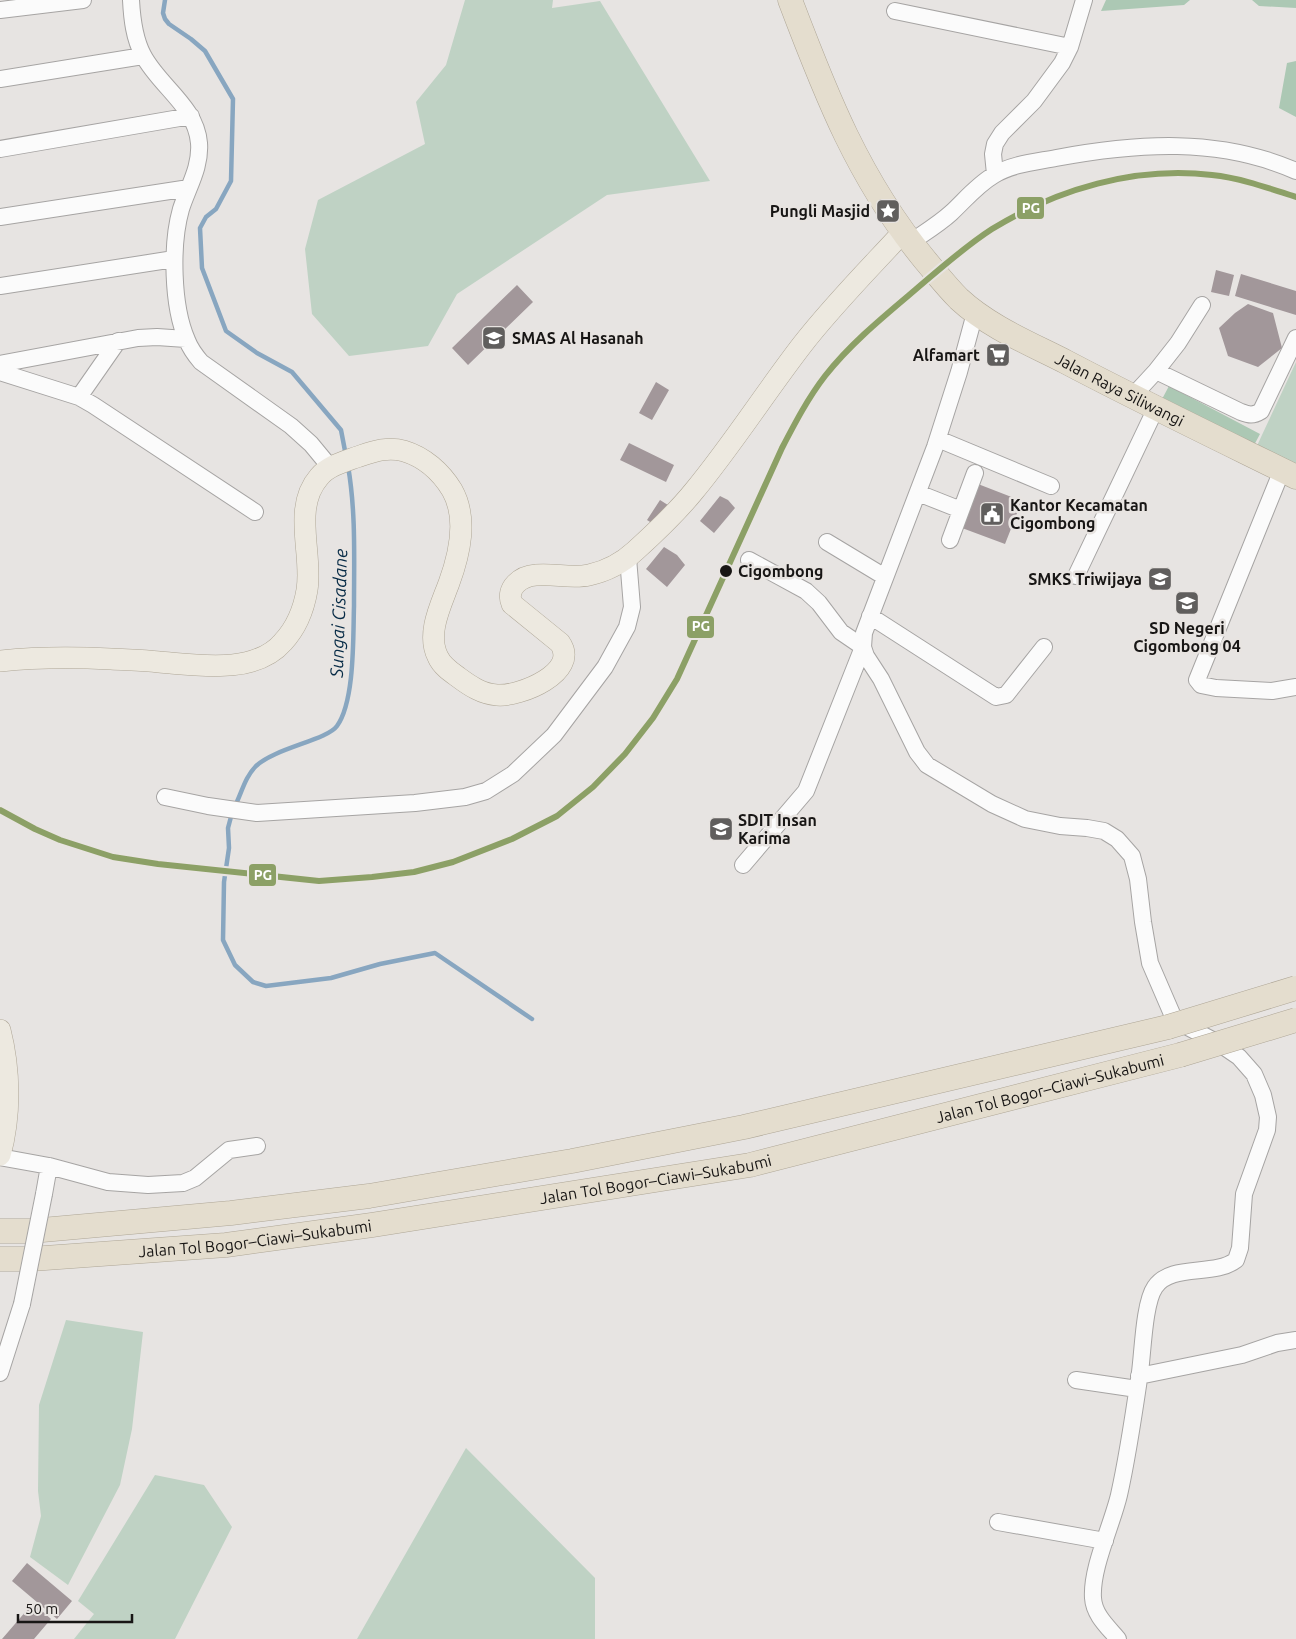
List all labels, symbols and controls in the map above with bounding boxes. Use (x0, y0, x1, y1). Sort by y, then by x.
line badge: PG (1016, 196, 1045, 220)
place icon: Pungli Masjid (875, 198, 901, 224)
text: PG (1022, 200, 1040, 216)
place label: Pungli Masjid (770, 202, 870, 220)
school or university icon: SMAS Al Hasanah (481, 325, 507, 351)
place label: SMAS Al Hasanah (512, 329, 644, 347)
supermarket icon: Alfamart (985, 342, 1011, 368)
place label: Alfamart (913, 346, 980, 364)
street label: Jalan Raya Siliwangi (1052, 349, 1187, 430)
place label: Kantor Kecamatan Cigombong (1010, 496, 1148, 532)
public building icon: Kantor Kecamatan Cigombong (979, 501, 1005, 527)
water label: Sungai Cisadane (326, 548, 350, 679)
place label: Cigombong (738, 562, 824, 580)
marker: Cigombong (718, 563, 734, 579)
school or university icon: SMKS Triwijaya (1147, 566, 1173, 592)
place label: SMKS Triwijaya (1028, 570, 1142, 588)
school or university icon: SD Negeri Cigombong 04 (1174, 590, 1200, 616)
line badge: PG (686, 615, 715, 639)
text: PG (692, 618, 710, 634)
place label: SD Negeri Cigombong 04 (1133, 619, 1241, 655)
place label: SDIT Insan Karima (738, 811, 817, 847)
school or university icon: SDIT Insan Karima (708, 816, 734, 842)
line badge: PG (248, 863, 277, 887)
text: PG (254, 867, 272, 883)
street label: Jalan Tol Bogor–Ciawi–Sukabumi (934, 1050, 1166, 1126)
street label: Jalan Tol Bogor–Ciawi–Sukabumi (538, 1151, 773, 1207)
street label: Jalan Tol Bogor–Ciawi–Sukabumi (138, 1216, 373, 1260)
scale bar (18, 1592, 131, 1624)
text: 50 m (25, 1600, 58, 1617)

